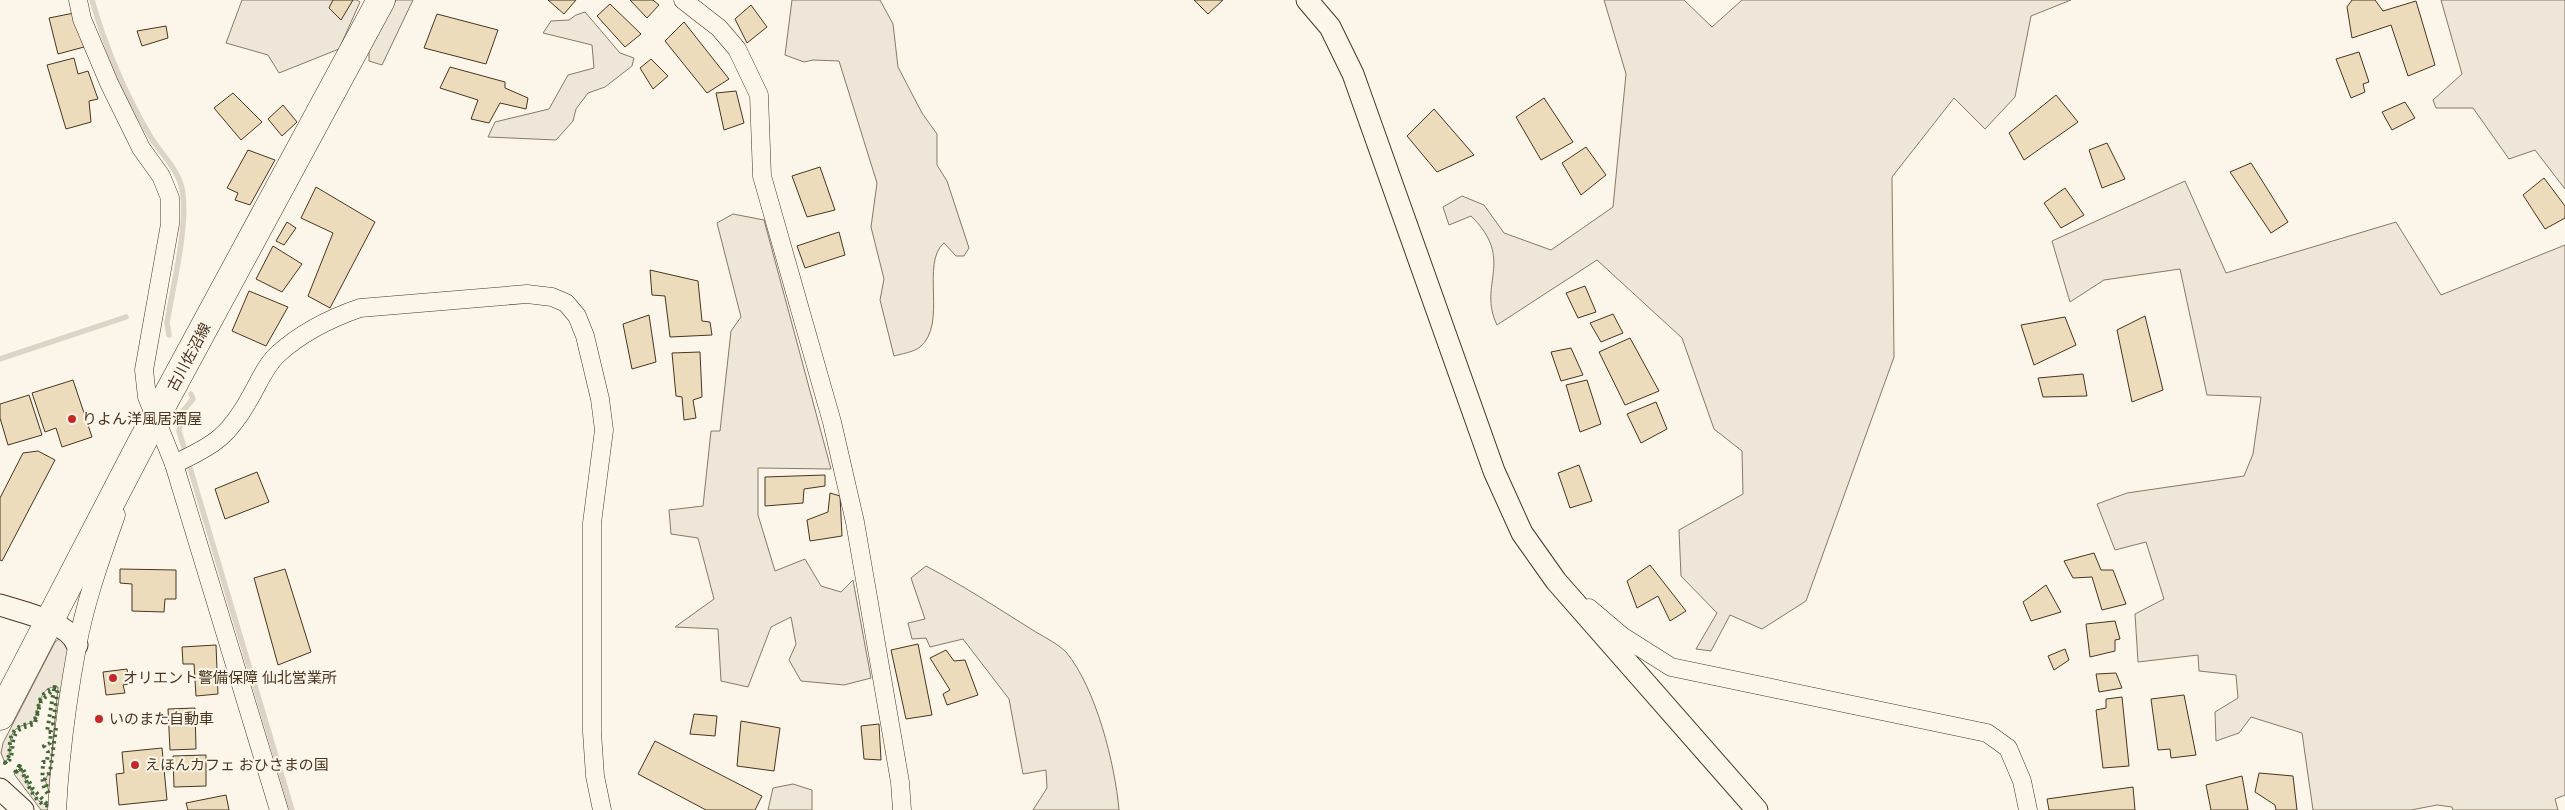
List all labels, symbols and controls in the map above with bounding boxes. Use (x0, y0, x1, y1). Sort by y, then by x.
street label: 古川佐沼線 (163, 320, 215, 394)
place label: りよん洋風居酒屋 (82, 410, 202, 428)
marker: りよん洋風居酒屋 (66, 413, 78, 425)
place label: オリエント警備保障 仙北営業所 (123, 669, 337, 687)
marker: オリエント警備保障 仙北営業所 (107, 672, 119, 684)
place label: いのまた自動車 (109, 710, 214, 728)
marker: いのまた自動車 (93, 713, 105, 725)
place label: えほんカフェ おひさまの国 (145, 756, 329, 774)
marker: えほんカフェ おひさまの国 (129, 759, 141, 771)

